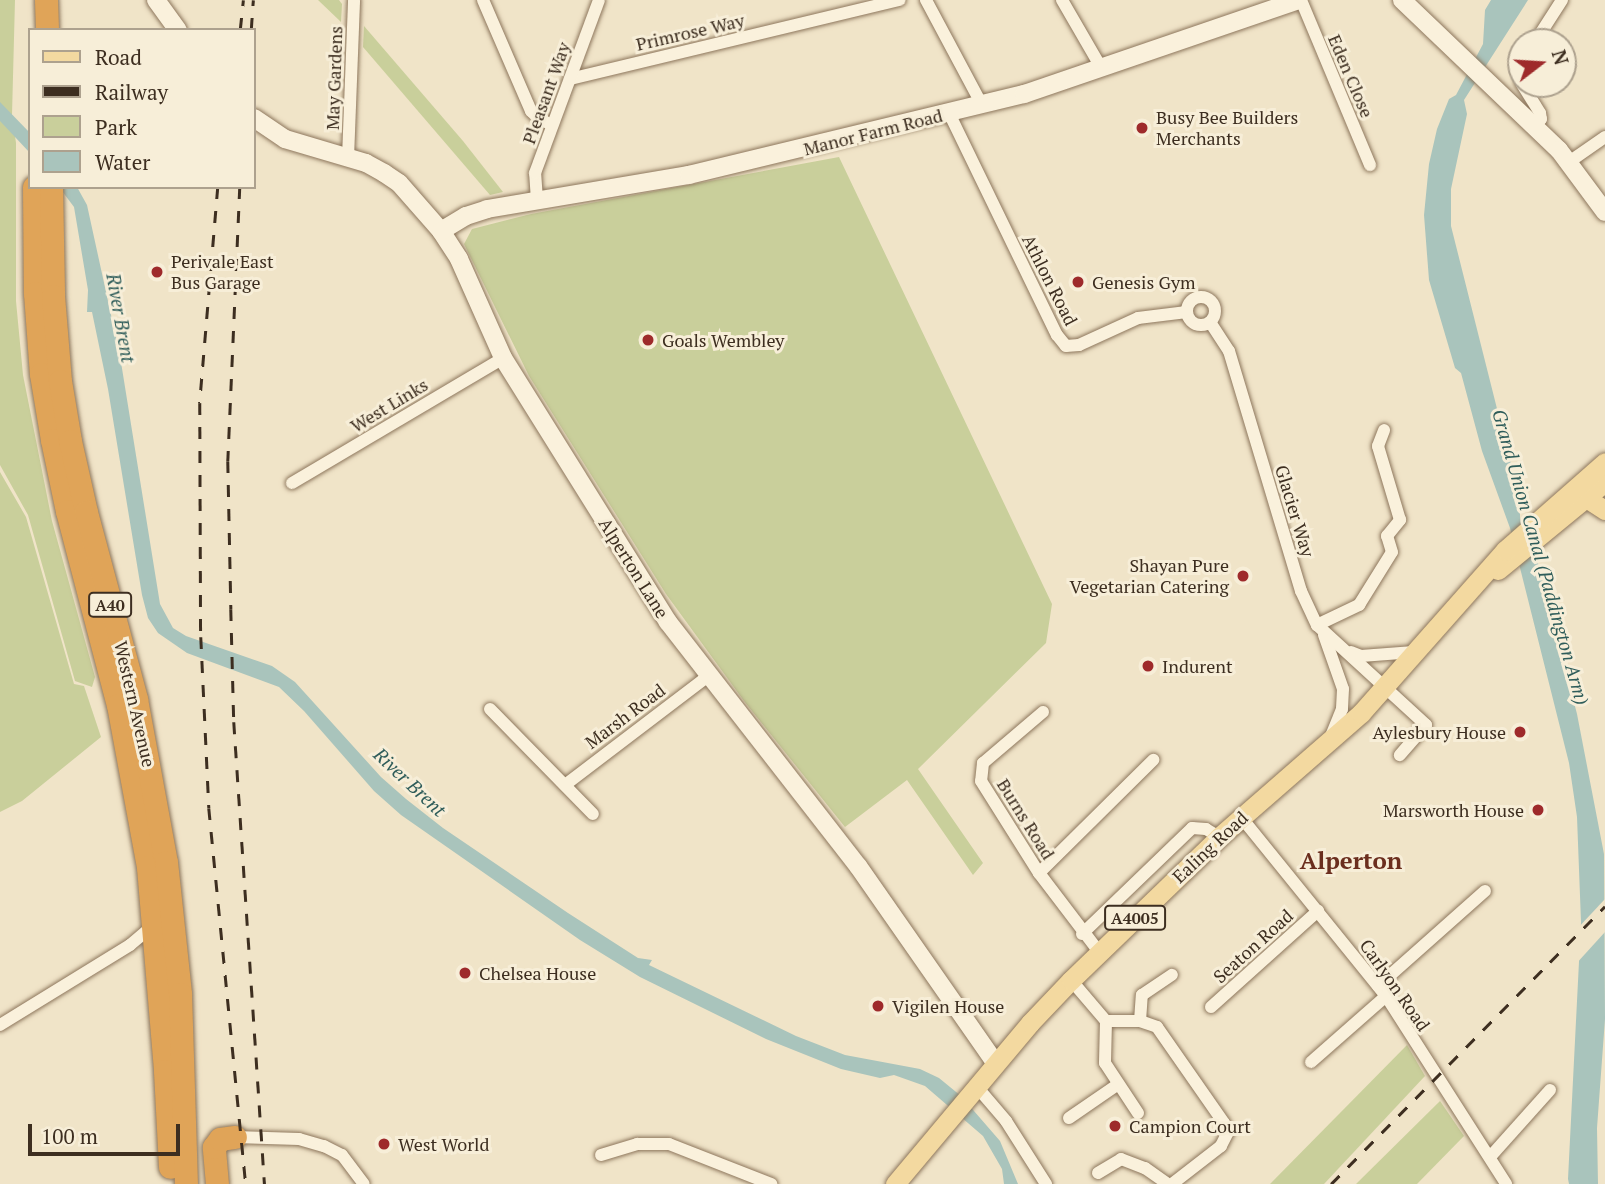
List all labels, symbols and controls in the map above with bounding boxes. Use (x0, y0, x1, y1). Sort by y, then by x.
street label: Primrose Way (634, 9, 746, 55)
street label: May Gardens (321, 26, 347, 130)
legend (28, 28, 256, 189)
north arrow (1507, 28, 1577, 98)
street label: Eden Close (1324, 31, 1378, 121)
street label: Pleasant Way (518, 39, 574, 147)
text: Road (95, 43, 142, 71)
text: N (1547, 47, 1575, 68)
text: Railway (95, 78, 168, 106)
street label: Manor Farm Road (801, 104, 945, 160)
place label: Busy Bee Builders Merchants (1156, 107, 1298, 150)
text: Park (95, 113, 137, 141)
marker: Busy Bee Builders Merchants (1134, 120, 1150, 136)
text: Water (95, 148, 150, 176)
street label: Athlon Road (1018, 231, 1082, 329)
place label: Perivale East Bus Garage (171, 251, 274, 294)
marker: Perivale East Bus Garage (149, 264, 165, 280)
place label: Genesis Gym (1092, 271, 1196, 293)
water label: River Brent (102, 272, 140, 364)
marker: Genesis Gym (1070, 274, 1086, 290)
place label: Goals Wembley (662, 329, 784, 351)
marker: Goals Wembley (640, 332, 656, 348)
street label: West Links (346, 373, 432, 437)
water label: Grand Union Canal (Paddington Arm) (1488, 406, 1594, 708)
street label: Glacier Way (1271, 462, 1319, 560)
street label: Alperton Lane (595, 514, 673, 622)
place label: Shayan Pure Vegetarian Catering (1070, 555, 1229, 598)
marker: Shayan Pure Vegetarian Catering (1235, 568, 1251, 584)
road number: A40 (87, 592, 133, 618)
street label: Western Avenue (110, 639, 160, 769)
place label: Indurent (1162, 655, 1233, 677)
marker: Indurent (1140, 658, 1156, 674)
street label: Marsh Road (581, 679, 669, 753)
place label: Aylesbury House (1373, 721, 1506, 743)
marker: Aylesbury House (1512, 724, 1528, 740)
water label: River Brent (369, 743, 451, 821)
street label: Burns Road (993, 775, 1059, 863)
place label: Marsworth House (1383, 799, 1524, 821)
marker: Marsworth House (1530, 802, 1546, 818)
street label: Ealing Road (1168, 807, 1252, 887)
district label: Alperton (1300, 847, 1402, 875)
street label: Seaton Road (1209, 905, 1297, 987)
road number: A4005 (1104, 906, 1166, 930)
street label: Carlyon Road (1355, 935, 1435, 1035)
place label: Chelsea House (479, 962, 596, 984)
marker: Chelsea House (457, 965, 473, 981)
place label: Vigilen House (892, 995, 1004, 1017)
marker: Vigilen House (870, 998, 886, 1014)
scale bar (32, 1110, 184, 1154)
place label: Campion Court (1129, 1115, 1251, 1137)
marker: Campion Court (1107, 1118, 1123, 1134)
text: 100 m (41, 1122, 98, 1150)
place label: West World (398, 1133, 489, 1155)
marker: West World (376, 1136, 392, 1152)

